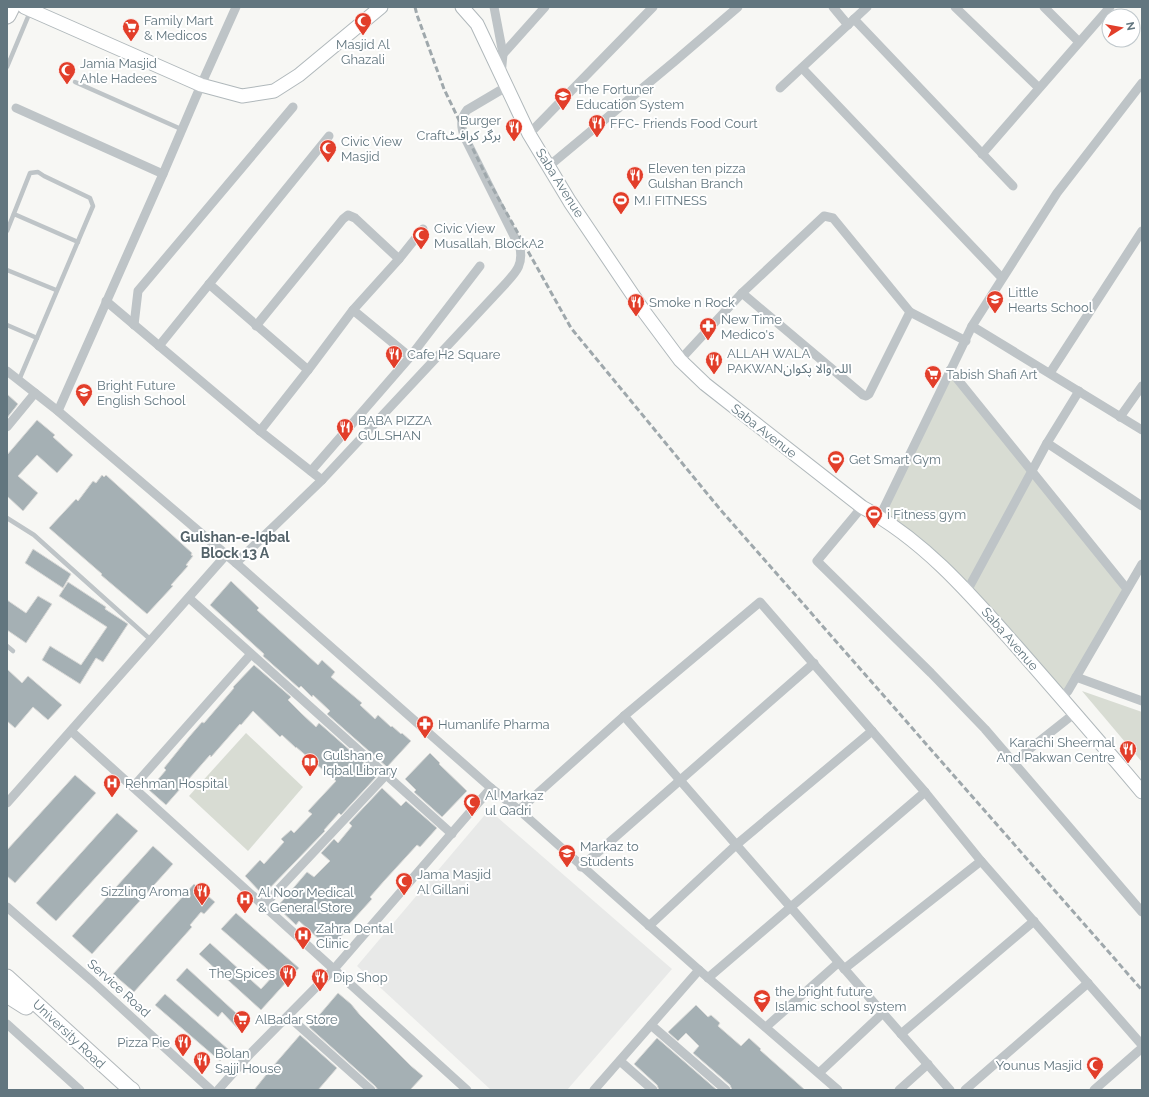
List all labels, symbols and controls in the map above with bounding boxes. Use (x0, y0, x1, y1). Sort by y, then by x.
north arrow (1101, 8, 1141, 48)
mosque icon: Masjid Al Ghazali (353, 11, 373, 36)
place label: Family Mart & Medicos (144, 13, 214, 43)
supermarket icon: Family Mart & Medicos (121, 17, 141, 42)
text: N (1123, 21, 1138, 32)
place label: Masjid Al Ghazali (336, 37, 390, 67)
place label: Jamia Masjid Ahle Hadees (80, 56, 157, 86)
mosque icon: Jamia Masjid Ahle Hadees (57, 60, 77, 85)
place label: The Fortuner Education System (576, 82, 684, 112)
school or university icon: The Fortuner Education System (553, 86, 573, 111)
place label: Burger Craftبرگر کرافٹ (417, 113, 501, 143)
restaurant icon: FFC- Friends Food Court (587, 113, 607, 138)
place label: FFC- Friends Food Court (610, 116, 758, 131)
restaurant icon: Burger Craftبرگر کرافٹ (504, 117, 524, 142)
place label: Civic View Masjid (341, 134, 403, 164)
mosque icon: Civic View Masjid (318, 138, 338, 163)
street label: Saba Avenue (533, 146, 587, 221)
place label: Eleven ten pizza Gulshan Branch (648, 161, 746, 191)
restaurant icon: Eleven ten pizza Gulshan Branch (625, 165, 645, 190)
sports icon: M.I FITNESS (611, 190, 631, 215)
place label: M.I FITNESS (634, 193, 707, 208)
place label: Civic View Musallah, BlockA2 (434, 221, 544, 251)
mosque icon: Civic View Musallah, BlockA2 (411, 225, 431, 250)
place label: Little Hearts School (1008, 285, 1093, 315)
school or university icon: Little Hearts School (985, 289, 1005, 314)
restaurant icon: Smoke n Rock (626, 292, 646, 317)
place label: Smoke n Rock (649, 295, 735, 310)
place label: New Time Medico's (721, 312, 782, 342)
pharmacy icon: New Time Medico's (698, 316, 718, 341)
restaurant icon: Cafe H2 Square (384, 344, 404, 369)
place label: ALLAH WALA PAKWANاللہ والا پکوان (727, 346, 852, 378)
place label: Cafe H2 Square (407, 347, 501, 362)
restaurant icon: ALLAH WALA PAKWANاللہ والا پکوان (704, 350, 724, 375)
supermarket icon: Tabish Shafi Art (923, 364, 943, 389)
place label: Tabish Shafi Art (946, 367, 1038, 382)
place label: Bright Future English School (97, 378, 186, 408)
school or university icon: Bright Future English School (74, 382, 94, 407)
street label: Saba Avenue (728, 401, 800, 461)
place label: BABA PIZZA GULSHAN (358, 413, 432, 443)
restaurant icon: BABA PIZZA GULSHAN (335, 417, 355, 442)
sports icon: Get Smart Gym (826, 449, 846, 474)
place label: Get Smart Gym (849, 452, 941, 467)
sports icon: i Fitness gym (864, 504, 884, 529)
place label: i Fitness gym (887, 507, 966, 522)
district label: Gulshan-e-Iqbal Block 13 A (180, 529, 290, 561)
street label: Saba Avenue (979, 604, 1042, 674)
pharmacy icon: Humanlife Pharma (415, 714, 435, 739)
place label: Humanlife Pharma (438, 717, 550, 732)
place label: Karachi Sheermal And Pakwan Centre (996, 735, 1115, 765)
restaurant icon: Karachi Sheermal And Pakwan Centre (1118, 739, 1138, 764)
place label: Gulshan e Iqbal Library (323, 748, 397, 778)
library icon: Gulshan e Iqbal Library (300, 752, 320, 777)
hospital icon: Rehman Hospital (102, 773, 122, 798)
place label: Rehman Hospital (125, 776, 228, 791)
place label: Al Markaz ul Qadri (485, 788, 544, 818)
mosque icon: Al Markaz ul Qadri (462, 792, 482, 817)
place label: Markaz to Students (580, 839, 639, 869)
school or university icon: Markaz to Students (557, 843, 577, 868)
place label: Jama Masjid Al Gillani (417, 867, 491, 897)
mosque icon: Jama Masjid Al Gillani (394, 871, 414, 896)
restaurant icon: Sizzling Aroma (192, 881, 212, 906)
place label: Sizzling Aroma (101, 884, 189, 899)
place label: Al Noor Medical & General Store (258, 885, 354, 915)
hospital icon: Al Noor Medical & General Store (235, 889, 255, 914)
place label: Zahra Dental Clinic (316, 921, 394, 951)
hospital icon: Zahra Dental Clinic (293, 925, 313, 950)
street label: Service Road (85, 956, 153, 1020)
restaurant icon: The Spices (278, 963, 298, 988)
place label: The Spices (209, 966, 275, 981)
restaurant icon: Dip Shop (310, 967, 330, 992)
place label: Dip Shop (333, 970, 388, 985)
place label: the bright future Islamic school system (775, 984, 906, 1014)
school or university icon: the bright future Islamic school system (752, 988, 772, 1013)
street label: University Road (30, 997, 108, 1071)
supermarket icon: AlBadar Store (232, 1009, 252, 1034)
place label: AlBadar Store (255, 1012, 338, 1027)
restaurant icon: Pizza Pie (173, 1032, 193, 1057)
place label: Pizza Pie (117, 1035, 170, 1050)
place label: Bolan Sajji House (215, 1046, 281, 1076)
restaurant icon: Bolan Sajji House (192, 1050, 212, 1075)
mosque icon: Younus Masjid (1085, 1055, 1105, 1080)
place label: Younus Masjid (996, 1058, 1082, 1073)

